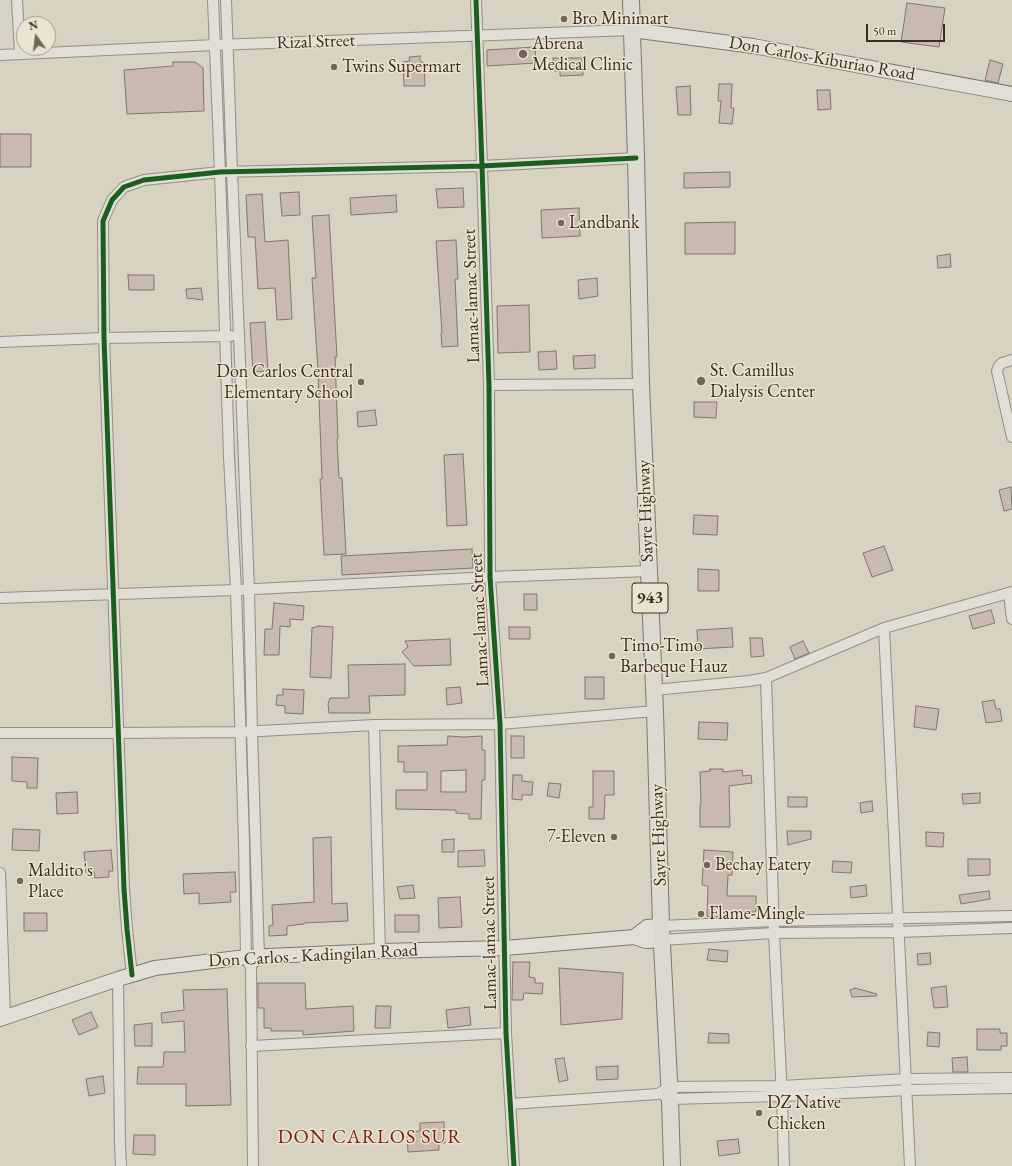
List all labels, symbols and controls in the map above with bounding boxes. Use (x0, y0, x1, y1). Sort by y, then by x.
place label: Bro Minimart (572, 8, 668, 30)
marker: Bro Minimart (559, 14, 569, 24)
north arrow (16, 16, 56, 56)
scale bar (868, 16, 947, 42)
text: N (27, 17, 39, 33)
text: 50 m (873, 23, 896, 39)
street label: Rizal Street (276, 30, 356, 54)
street label: Don Carlos-Kiburiao Road (727, 32, 917, 86)
place label: Abrena Medical Clinic (532, 33, 633, 76)
marker: Abrena Medical Clinic (517, 48, 529, 60)
place label: Twins Supermart (342, 56, 461, 78)
marker: Twins Supermart (329, 62, 339, 72)
place label: Landbank (569, 212, 639, 234)
marker: Landbank (556, 218, 566, 228)
street label: Lamac-lamac Street (459, 229, 485, 363)
place label: St. Camillus Dialysis Center (710, 360, 815, 402)
place label: Don Carlos Central Elementary School (216, 361, 353, 404)
marker: St. Camillus Dialysis Center (695, 375, 707, 387)
marker: Don Carlos Central Elementary School (356, 377, 366, 387)
street label: Sayre Highway (633, 459, 659, 563)
street label: Lamac-lamac Street (466, 552, 494, 688)
road number: 943 (632, 583, 668, 613)
place label: Timo-Timo Barbeque Hauz (620, 635, 727, 678)
marker: Timo-Timo Barbeque Hauz (607, 651, 617, 661)
street label: Sayre Highway (646, 783, 672, 887)
place label: 7-Eleven (547, 826, 606, 848)
marker: 7-Eleven (609, 832, 619, 842)
place label: Bechay Eatery (715, 854, 811, 876)
place label: Maldito's Place (28, 860, 93, 902)
marker: Bechay Eatery (702, 860, 712, 870)
marker: Maldito's Place (15, 876, 25, 886)
street label: Lamac-lamac Street (478, 876, 502, 1010)
place label: Flame-Mingle (709, 903, 805, 925)
marker: Flame-Mingle (696, 909, 706, 919)
street label: Don Carlos - Kadingilan Road (208, 940, 418, 972)
place label: DZ Native Chicken (767, 1092, 841, 1134)
marker: DZ Native Chicken (754, 1108, 764, 1118)
district label: DON CARLOS SUR (277, 1126, 463, 1150)

